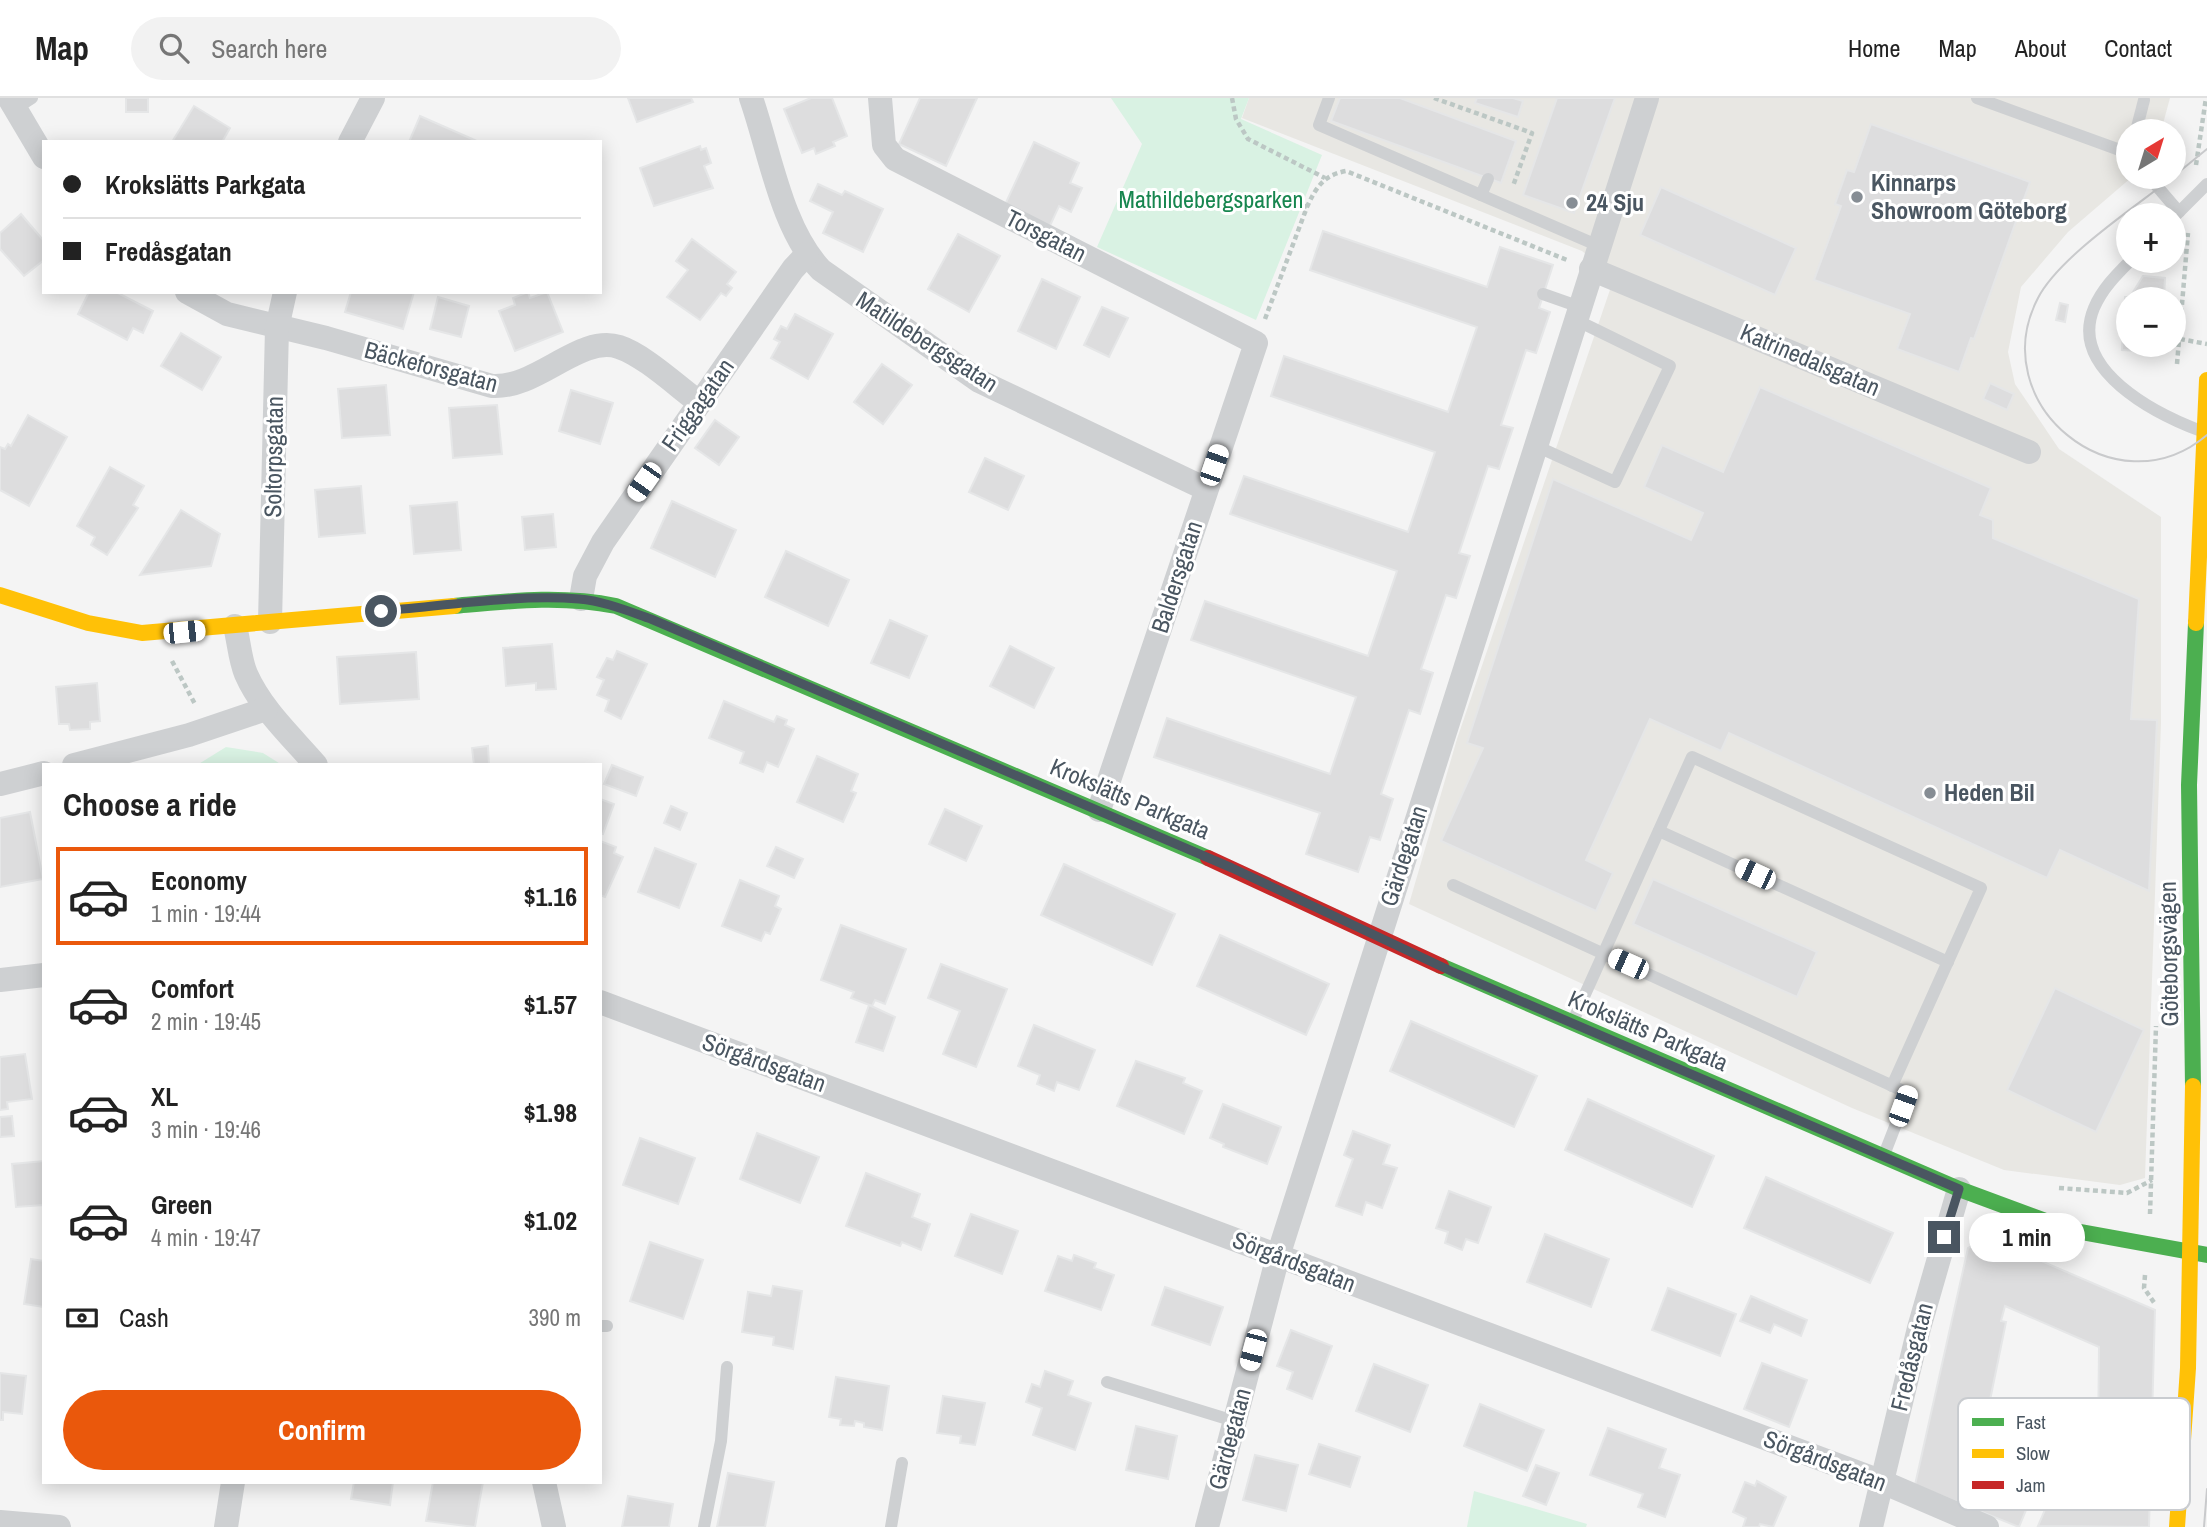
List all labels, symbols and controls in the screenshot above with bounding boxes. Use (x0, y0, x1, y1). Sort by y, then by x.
search box (131, 17, 621, 80)
text: Map (35, 26, 89, 70)
icon: search (155, 29, 193, 67)
text: Search here (211, 31, 327, 66)
text: Home (1848, 32, 1900, 64)
text: Map (1938, 32, 1977, 64)
text: About (2015, 32, 2066, 64)
text: Contact (2104, 32, 2172, 64)
north arrow (2116, 119, 2186, 189)
map controls (2116, 119, 2186, 357)
place label: Kinnarps Showroom Göteborg (1871, 166, 2067, 226)
text: Krokslätts Parkgata (105, 167, 305, 202)
park label: Mathildebergsparken (1119, 183, 1303, 215)
place label: 24 Sju (1586, 186, 1644, 218)
marker: Kinnarps Showroom Göteborg (1849, 189, 1865, 205)
marker: 24 Sju (1564, 195, 1580, 211)
street label: Torsgatan (1001, 201, 1092, 269)
button: + (2116, 203, 2186, 273)
text: Fredåsgatan (105, 234, 232, 269)
street label: Matildebergsgatan (850, 283, 1005, 399)
button: − (2116, 287, 2186, 357)
street label: Katrinedalsgatan (1736, 315, 1885, 403)
street label: Bäckeforsgatan (361, 333, 501, 399)
street label: Friggagatan (654, 352, 741, 457)
street label: Soltorpsgatan (256, 396, 290, 518)
car (1198, 442, 1231, 488)
car (624, 459, 665, 505)
street label: Baldersgatan (1143, 517, 1209, 637)
route start (365, 595, 397, 627)
car (163, 619, 206, 645)
street label: Krokslätts Parkgata (1046, 750, 1215, 846)
place label: Heden Bil (1944, 776, 2035, 808)
text: Choose a ride (63, 783, 237, 826)
marker: Heden Bil (1922, 785, 1938, 801)
street label: Gärdegatan (1372, 801, 1434, 910)
car (1732, 856, 1779, 892)
text: Economy (151, 863, 247, 898)
icon: car (67, 865, 130, 928)
text: $1.16 (524, 879, 577, 914)
street label: Göteborgsvägen (2151, 881, 2185, 1027)
text: 1 min · 19:44 (151, 898, 261, 929)
car (1605, 946, 1652, 982)
text: Comfort (151, 971, 234, 1006)
icon: car (67, 973, 130, 1036)
street label: Krokslätts Parkgata (1564, 982, 1733, 1078)
text: $1.57 (524, 987, 577, 1022)
text: 2 min · 19:45 (151, 1006, 261, 1037)
street label: Sörgårdsgatan (698, 1025, 830, 1099)
text: XL (151, 1079, 178, 1114)
icon: car (67, 1081, 130, 1144)
car (1886, 1083, 1921, 1129)
text: $1.98 (524, 1095, 577, 1130)
text: 3 min · 19:46 (151, 1114, 261, 1145)
text: Green (151, 1187, 213, 1222)
icon: car (67, 1189, 130, 1252)
text: $1.02 (524, 1203, 577, 1238)
callout: 1 min (1968, 1212, 2084, 1262)
route end (1928, 1221, 1960, 1253)
text: 4 min · 19:47 (151, 1222, 261, 1253)
text: 1 min (2002, 1222, 2052, 1253)
street label: Sörgårdsgatan (1228, 1223, 1360, 1299)
icon: cash (63, 1299, 101, 1337)
street label: Fredåsgatan (1882, 1299, 1940, 1414)
text: Cash (119, 1300, 169, 1335)
text: 390 m (529, 1302, 581, 1333)
car (1238, 1327, 1269, 1373)
street label: Gärdegatan (1200, 1384, 1258, 1493)
button: Confirm (63, 1390, 581, 1470)
legend (1958, 1398, 2190, 1510)
text: Fast (2016, 1409, 2046, 1435)
street label: Sörgårdsgatan (1759, 1422, 1891, 1498)
text: Slow (2016, 1440, 2051, 1466)
text: Jam (2016, 1472, 2045, 1498)

